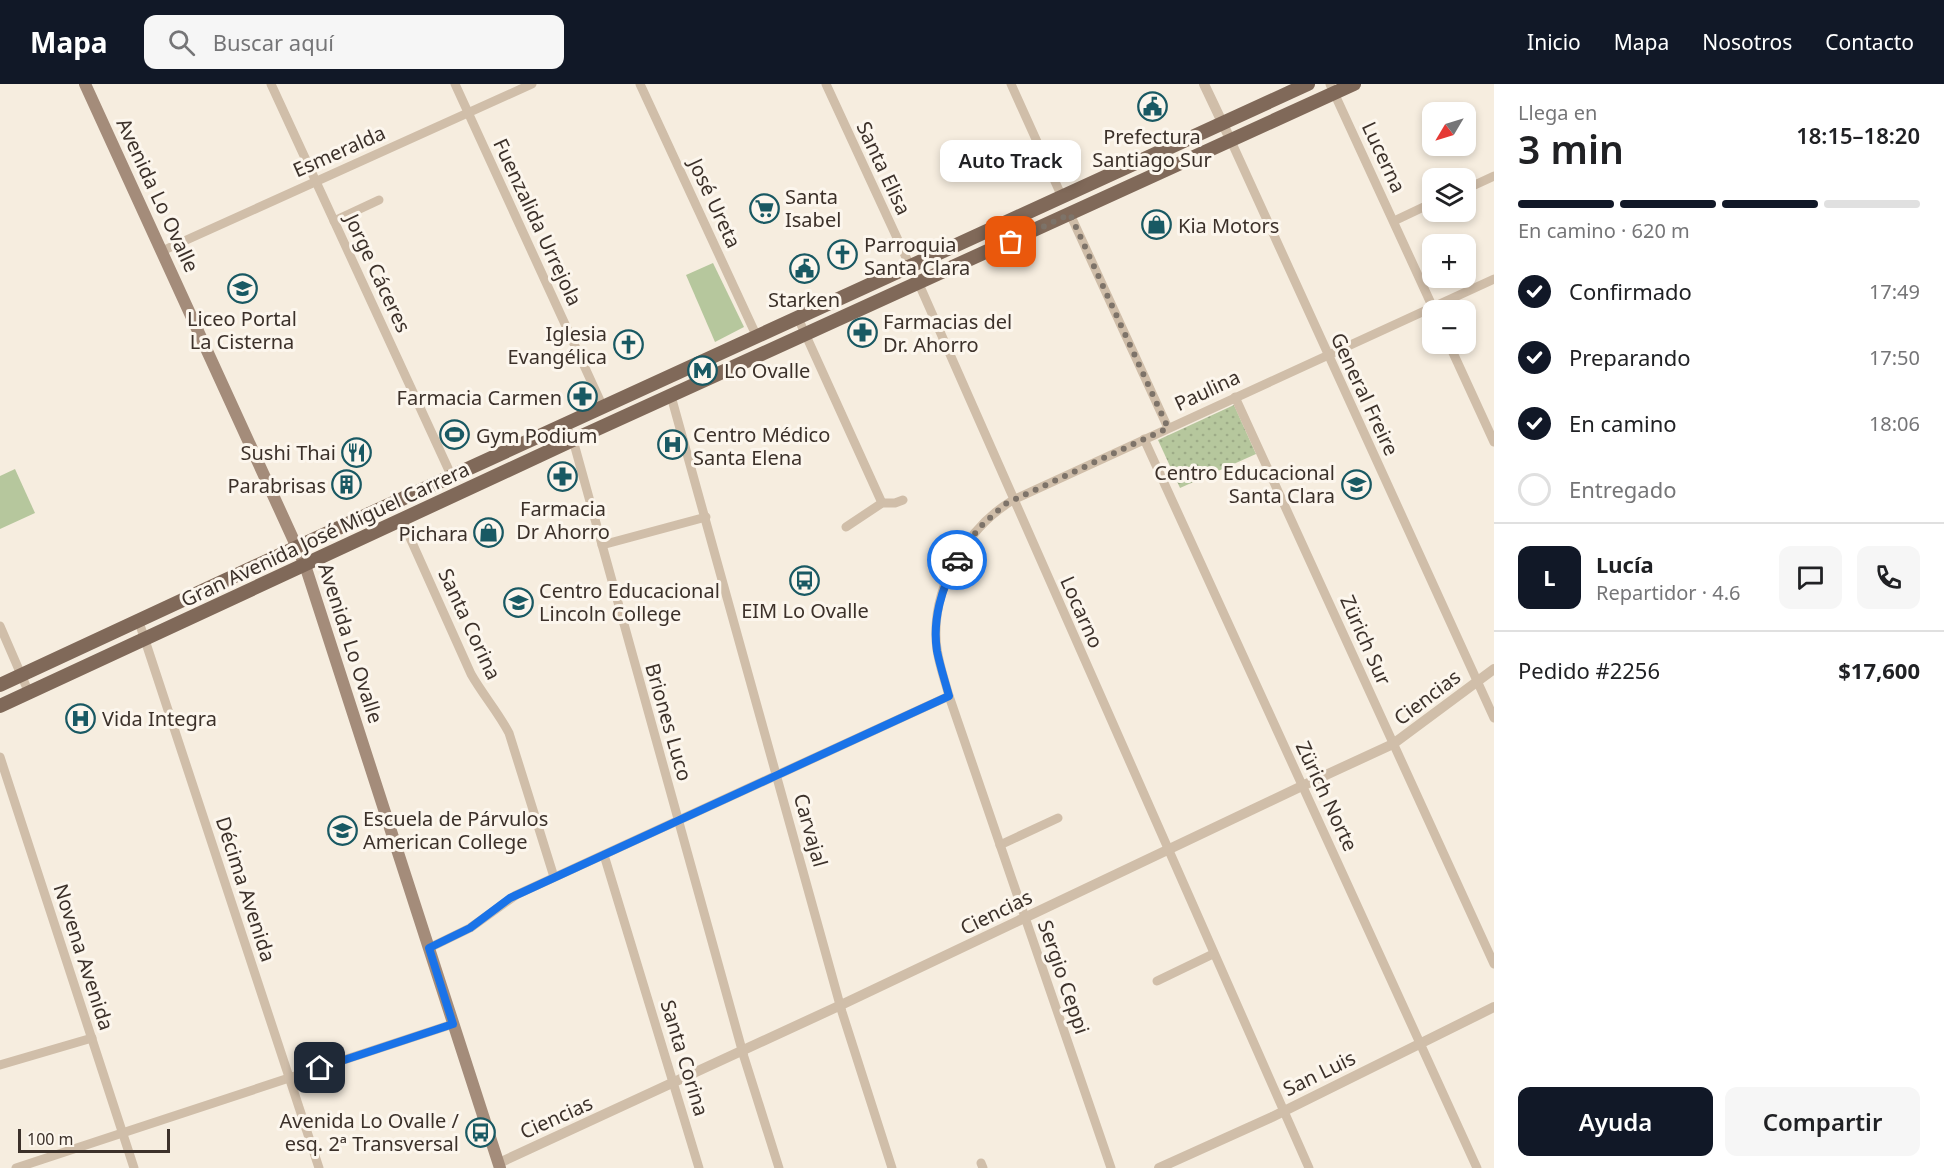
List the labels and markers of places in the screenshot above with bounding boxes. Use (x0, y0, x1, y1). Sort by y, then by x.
public building icon: Prefectura Santiago Sur (1136, 90, 1168, 122)
place label: Prefectura Santiago Sur (1092, 123, 1212, 173)
callout: Auto Track (940, 140, 1082, 182)
place label: Santa Isabel (785, 183, 841, 233)
supermarket icon: Santa Isabel (748, 192, 780, 224)
shop icon: Kia Motors (1141, 209, 1173, 241)
place label: Kia Motors (1178, 212, 1279, 239)
pin (985, 216, 1036, 267)
place label: Parroquia Santa Clara (864, 231, 970, 281)
church icon: Parroquia Santa Clara (827, 239, 859, 271)
public building icon: Starken (788, 252, 820, 284)
school or university icon: Liceo Portal La Cisterna (226, 272, 258, 304)
place label: Starken (768, 286, 840, 313)
place label: Liceo Portal La Cisterna (187, 305, 297, 355)
place label: Farmacias del Dr. Ahorro (883, 308, 1012, 358)
pharmacy icon: Farmacias del Dr. Ahorro (846, 316, 878, 348)
place label: Iglesia Evangélica (507, 320, 607, 370)
church icon: Iglesia Evangélica (612, 328, 644, 360)
metro station icon: Lo Ovalle (687, 354, 719, 386)
place label: Lo Ovalle (724, 357, 810, 384)
pharmacy icon: Farmacia Carmen (567, 381, 599, 413)
place label: Farmacia Carmen (397, 384, 562, 411)
sports icon: Gym Podium (439, 419, 471, 451)
place label: Centro Médico Santa Elena (693, 421, 830, 471)
place label: Gym Podium (476, 422, 597, 449)
hospital icon: Centro Médico Santa Elena (656, 429, 688, 461)
restaurant icon: Sushi Thai (341, 436, 373, 468)
place label: Sushi Thai (241, 439, 336, 466)
place label: Centro Educacional Santa Clara (1154, 459, 1335, 509)
pharmacy icon: Farmacia Dr Ahorro (547, 461, 579, 493)
school or university icon: Centro Educacional Santa Clara (1340, 468, 1372, 500)
building icon: Parabrisas (331, 469, 363, 501)
place label: Parabrisas (228, 472, 326, 499)
place label: Farmacia Dr Ahorro (516, 495, 610, 545)
shop icon: Pichara (473, 517, 505, 549)
place label: Pichara (398, 520, 468, 547)
bus stop icon: EIM Lo Ovalle (789, 564, 821, 596)
place label: Centro Educacional Lincoln College (539, 577, 720, 627)
school or university icon: Centro Educacional Lincoln College (502, 586, 534, 618)
place label: EIM Lo Ovalle (741, 597, 869, 624)
hospital icon: Vida Integra (65, 702, 97, 734)
place label: Vida Integra (102, 705, 217, 732)
place label: Escuela de Párvulos American College (363, 805, 548, 855)
school or university icon: Escuela de Párvulos American College (326, 814, 358, 846)
pin (294, 1042, 345, 1093)
place label: Avenida Lo Ovalle / esq. 2ª Transversal (280, 1107, 460, 1157)
bus stop icon: Avenida Lo Ovalle / esq. 2ª Transversal (464, 1116, 496, 1148)

